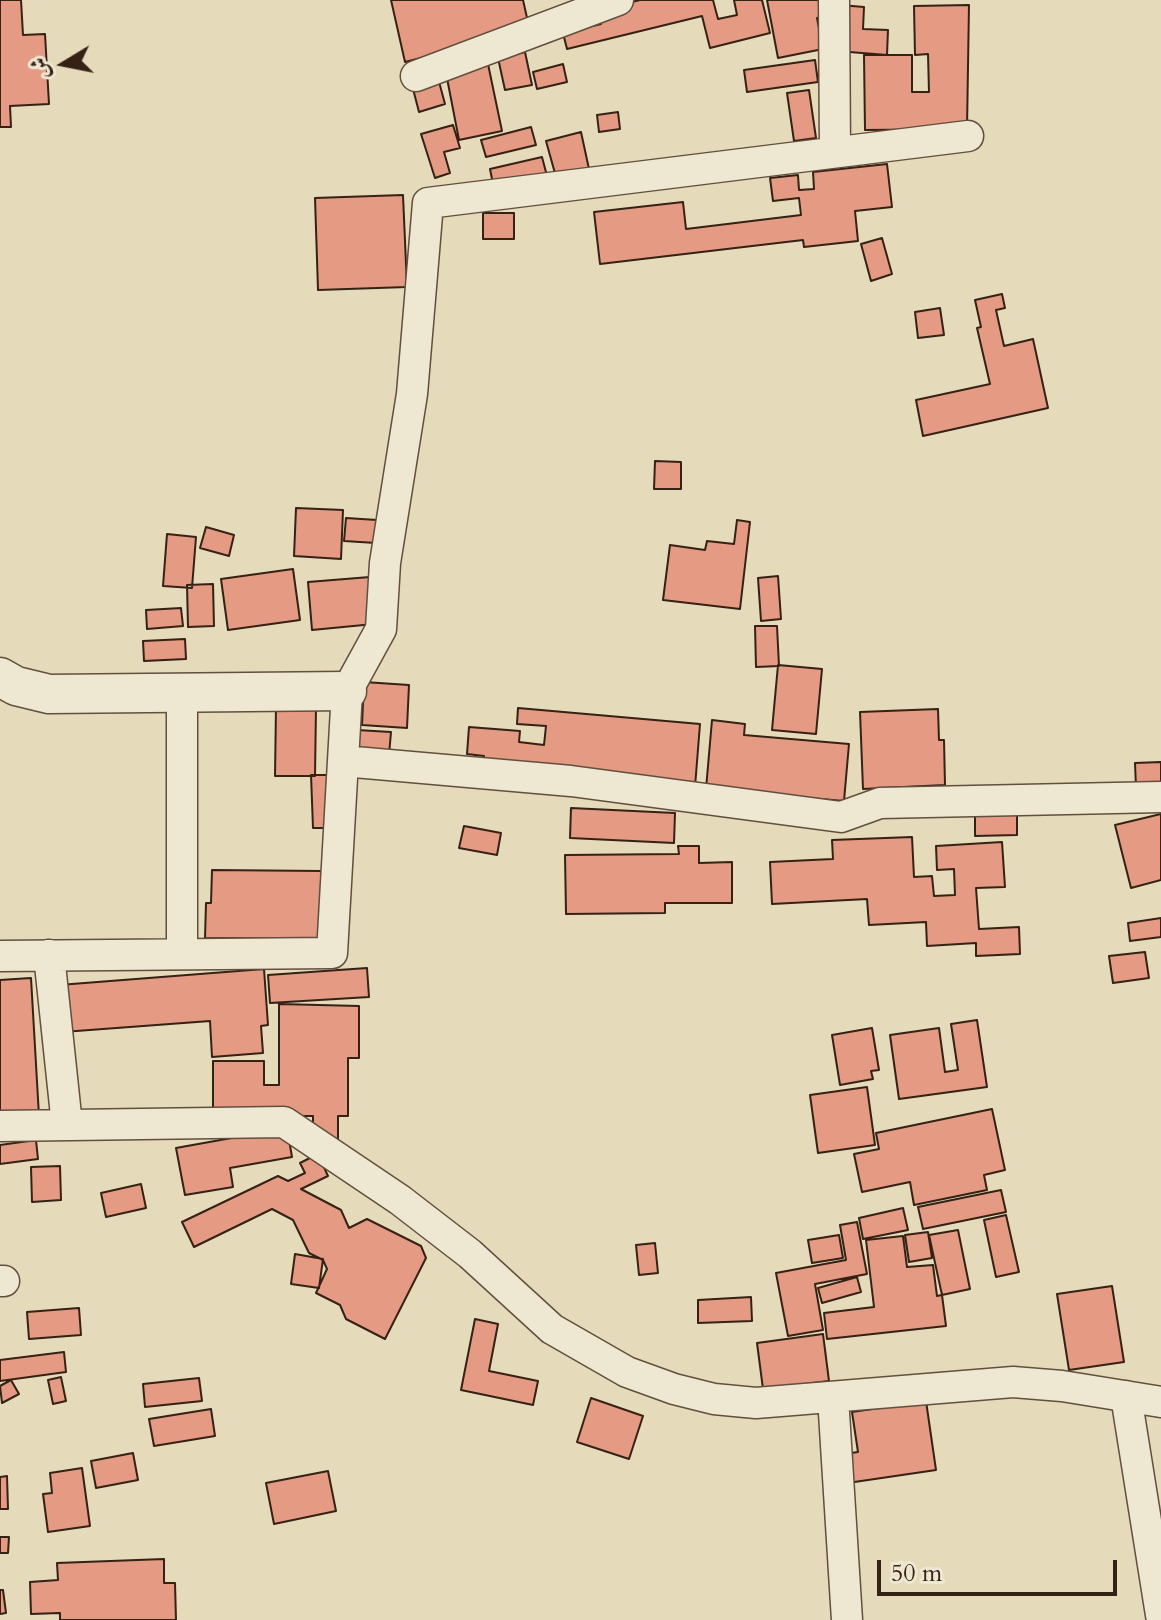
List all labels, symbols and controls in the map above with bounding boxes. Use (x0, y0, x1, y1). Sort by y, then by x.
north arrow (24, 24, 104, 104)
text: ش (24, 55, 57, 82)
scale bar (881, 1544, 1121, 1594)
text: 50 m (891, 1557, 942, 1590)

